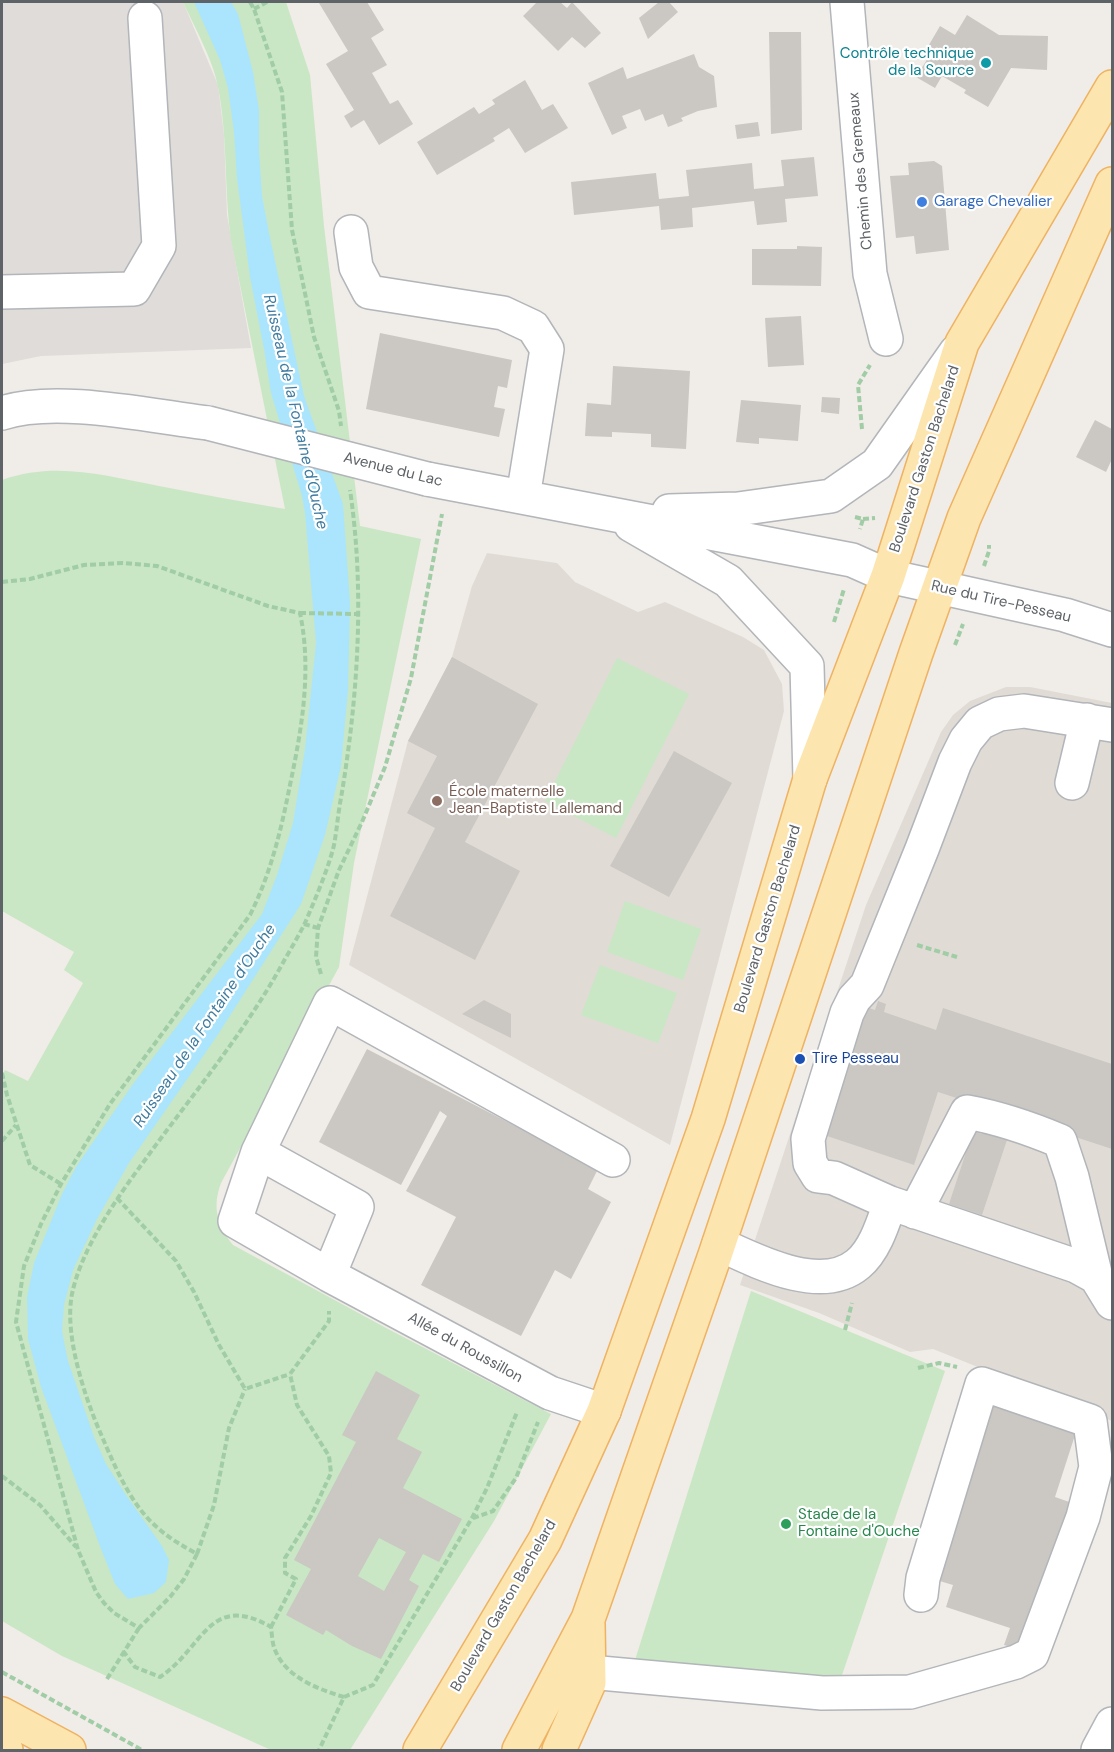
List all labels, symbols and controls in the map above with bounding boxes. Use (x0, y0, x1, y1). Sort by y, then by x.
place label: Contrôle technique de la Source (840, 45, 974, 80)
marker: Contrôle technique de la Source (979, 56, 993, 70)
street label: Chemin des Gremeaux (845, 91, 877, 251)
place label: Garage Chevalier (934, 193, 1052, 211)
marker: Garage Chevalier (915, 195, 929, 209)
water label: Ruisseau de la Fontaine d'Ouche (259, 293, 331, 531)
street label: Boulevard Gaston Bachelard (886, 363, 964, 555)
street label: Avenue du Lac (342, 449, 444, 491)
street label: Rue du Tire-Pesseau (929, 577, 1073, 627)
place label: École maternelle Jean-Baptiste Lallemand (449, 783, 622, 818)
marker: École maternelle Jean-Baptiste Lallemand (430, 794, 444, 808)
street label: Boulevard Gaston Bachelard (731, 823, 805, 1015)
water label: Ruisseau de la Fontaine d'Ouche (130, 921, 280, 1131)
place label: Tire Pesseau (812, 1050, 899, 1068)
marker: Tire Pesseau (793, 1052, 807, 1066)
street label: Allée du Roussillon (404, 1309, 526, 1387)
place label: Stade de la Fontaine d'Ouche (798, 1506, 920, 1541)
street label: Boulevard Gaston Bachelard (447, 1517, 561, 1695)
marker: Stade de la Fontaine d'Ouche (779, 1517, 793, 1531)

